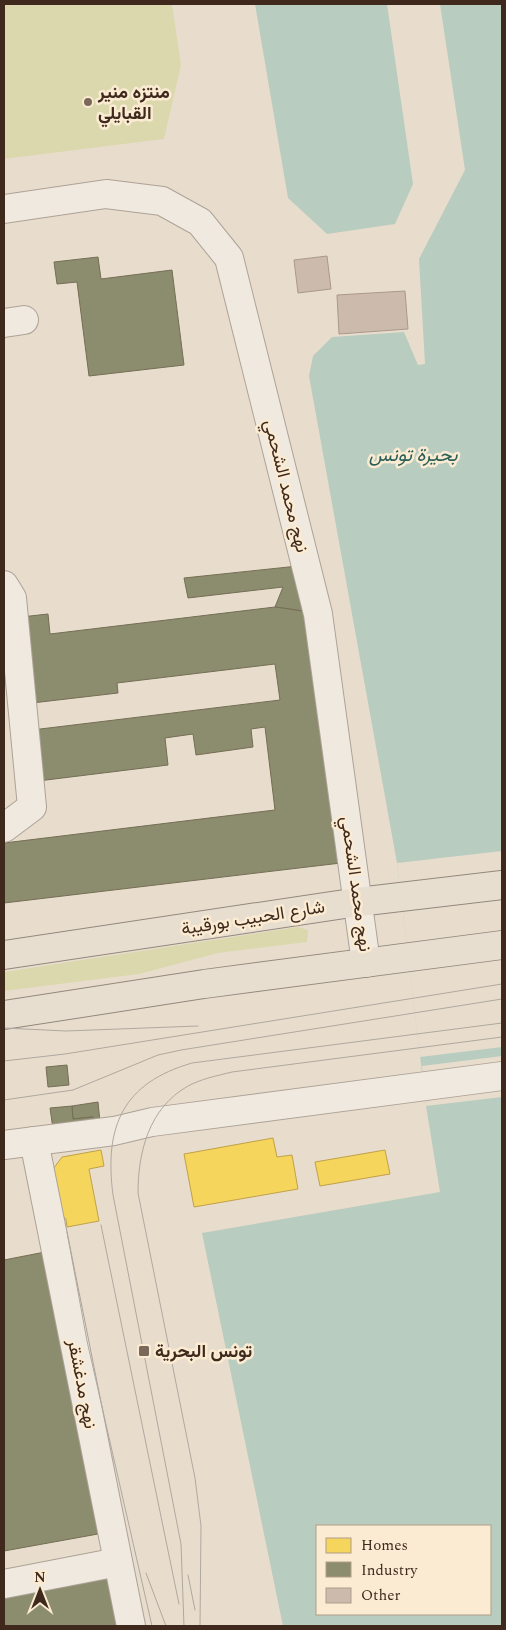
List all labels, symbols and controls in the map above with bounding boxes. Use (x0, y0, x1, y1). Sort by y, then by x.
place label: منتزه منير القبايلي (97, 79, 170, 128)
marker: منتزه منير القبايلي (82, 96, 94, 108)
street label: نهج محمد الشحمي (255, 417, 316, 556)
water label: بحيرة تونس (369, 441, 459, 470)
street label: نهج محمد الشحمي (332, 815, 379, 954)
street label: شارع الحبيب بورقيبة (179, 893, 327, 943)
street label: نهج مدغشقر (60, 1336, 104, 1431)
place label: تونس البحرية (155, 1338, 252, 1365)
marker: تونس البحرية (137, 1344, 151, 1358)
legend (316, 1525, 491, 1615)
text: Homes (361, 1534, 408, 1557)
text: Industry (361, 1559, 418, 1582)
north arrow (15, 1565, 65, 1615)
text: N (34, 1567, 46, 1588)
text: Other (361, 1584, 400, 1607)

